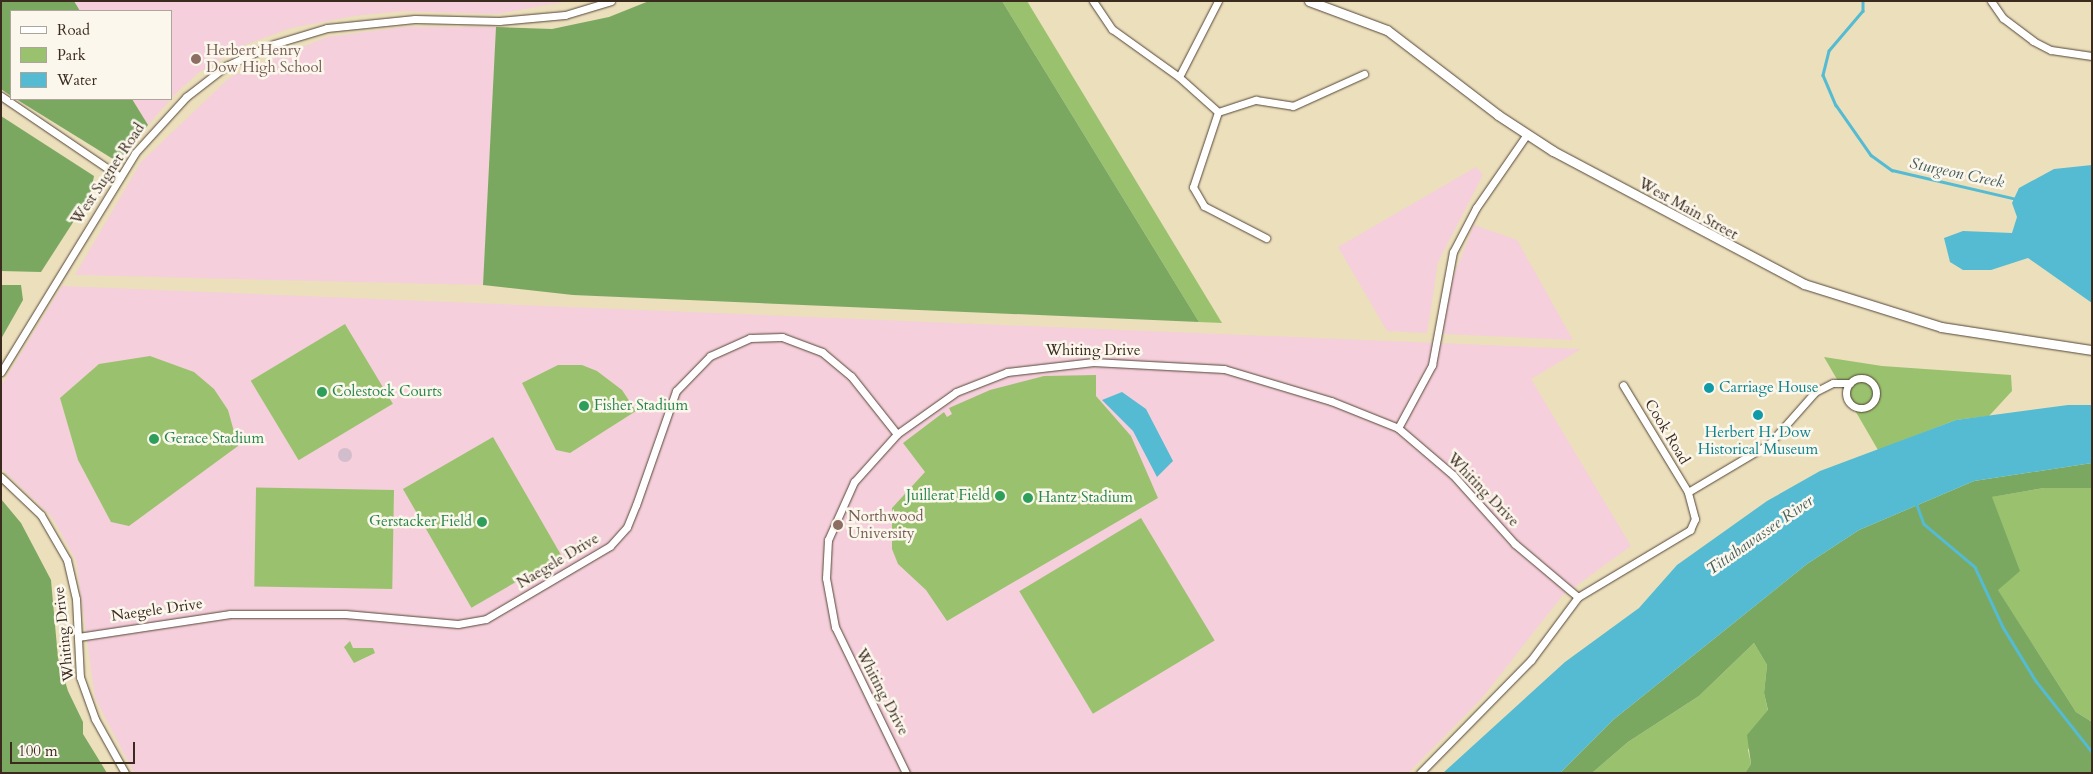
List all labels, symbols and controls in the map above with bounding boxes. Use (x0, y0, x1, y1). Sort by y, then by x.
legend (10, 10, 172, 100)
text: Road (57, 20, 90, 40)
place label: Herbert Henry Dow High School (206, 41, 322, 76)
text: Park (57, 45, 86, 65)
marker: Herbert Henry Dow High School (190, 53, 202, 65)
text: Water (57, 70, 97, 90)
street label: West Sugnet Road (67, 120, 149, 228)
water label: Sturgeon Creek (1908, 154, 2006, 192)
street label: West Main Street (1635, 174, 1741, 244)
street label: Whiting Drive (1045, 342, 1141, 360)
place label: Carriage House (1719, 379, 1819, 397)
marker: Carriage House (1703, 382, 1715, 394)
place label: Colestock Courts (332, 383, 442, 401)
marker: Colestock Courts (316, 386, 328, 398)
street label: Cook Road (1641, 396, 1693, 468)
place label: Fisher Stadium (594, 397, 688, 415)
marker: Fisher Stadium (578, 400, 590, 412)
marker: Herbert H. Dow Historical Museum (1752, 409, 1764, 421)
place label: Herbert H. Dow Historical Museum (1698, 423, 1818, 458)
place label: Gerace Stadium (164, 430, 264, 448)
marker: Gerace Stadium (148, 433, 160, 445)
street label: Whiting Drive (1443, 450, 1523, 530)
place label: Juillerat Field (906, 487, 990, 505)
place label: Hantz Stadium (1038, 489, 1133, 507)
marker: Juillerat Field (994, 490, 1006, 502)
water label: Tittabawassee River (1703, 491, 1817, 579)
marker: Hantz Stadium (1022, 492, 1034, 504)
place label: Northwood University (848, 507, 924, 542)
place label: Gerstacker Field (369, 513, 472, 531)
marker: Gerstacker Field (476, 516, 488, 528)
marker: Northwood University (832, 519, 844, 531)
street label: Naegele Drive (514, 530, 602, 592)
street label: Whiting Drive (50, 586, 78, 682)
street label: Naegele Drive (110, 595, 204, 625)
street label: Whiting Drive (852, 646, 912, 738)
scale bar (12, 732, 138, 764)
text: 100 m (18, 741, 58, 761)

